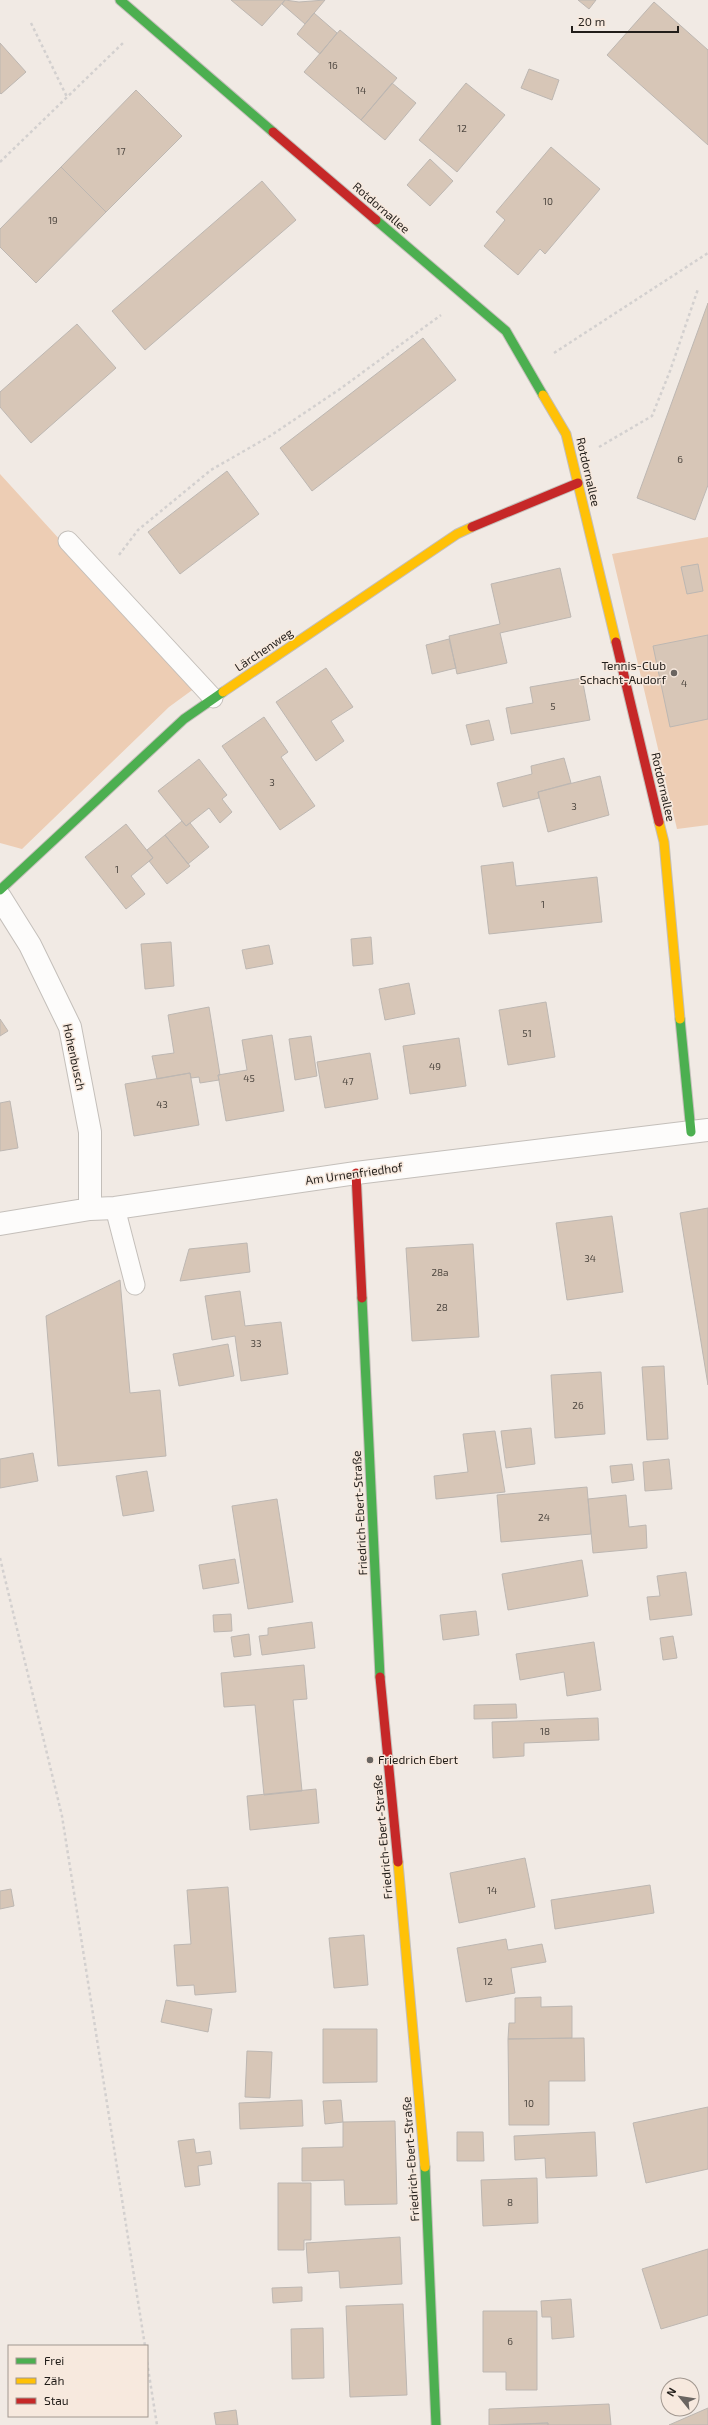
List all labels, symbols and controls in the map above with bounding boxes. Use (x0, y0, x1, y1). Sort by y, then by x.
scale bar (572, 8, 678, 34)
text: 20 m (578, 14, 605, 28)
house number: 16 (328, 59, 338, 71)
house number: 14 (356, 84, 366, 96)
house number: 12 (457, 122, 467, 134)
house number: 17 (116, 145, 126, 157)
street label: Rotdornallee (350, 179, 413, 236)
house number: 10 (543, 195, 553, 207)
house number: 19 (48, 214, 58, 226)
street label: Rotdornallee (574, 436, 604, 508)
house number: 6 (677, 453, 683, 465)
street label: Lärchenweg (232, 625, 295, 674)
place label: Tennis-Club Schacht-Audorf (580, 658, 666, 686)
marker: Tennis-Club Schacht-Audorf (669, 668, 679, 678)
house number: 4 (681, 677, 687, 689)
house number: 5 (550, 700, 556, 712)
street label: Rotdornallee (649, 751, 679, 823)
house number: 3 (269, 776, 275, 788)
house number: 3 (571, 800, 577, 812)
house number: 1 (115, 863, 119, 875)
house number: 1 (541, 898, 545, 910)
street label: Hohenbusch (61, 1022, 89, 1091)
house number: 51 (522, 1027, 532, 1039)
house number: 49 (429, 1060, 441, 1072)
house number: 45 (243, 1072, 255, 1084)
house number: 47 (342, 1075, 354, 1087)
house number: 43 (156, 1098, 168, 1110)
street label: Am Urnenfriedhof (304, 1159, 404, 1187)
house number: 34 (584, 1252, 596, 1264)
house number: 28a (431, 1266, 449, 1278)
house number: 28 (436, 1301, 448, 1313)
house number: 33 (250, 1337, 262, 1349)
house number: 26 (572, 1399, 584, 1411)
street label: Friedrich-Ebert-Straße (349, 1450, 369, 1576)
house number: 24 (538, 1511, 550, 1523)
house number: 18 (540, 1725, 550, 1737)
place label: Friedrich Ebert (378, 1752, 458, 1766)
marker: Friedrich Ebert (365, 1755, 375, 1765)
street label: Friedrich-Ebert-Straße (370, 1774, 394, 1900)
house number: 14 (487, 1884, 497, 1896)
house number: 12 (483, 1975, 493, 1987)
street label: Friedrich-Ebert-Straße (399, 2096, 421, 2222)
house number: 10 (524, 2097, 534, 2109)
house number: 8 (507, 2196, 513, 2208)
house number: 6 (507, 2335, 513, 2347)
legend (8, 2345, 148, 2417)
text: Frei (44, 2353, 64, 2367)
text: Zäh (44, 2373, 64, 2387)
north arrow (660, 2377, 700, 2417)
text: N (663, 2385, 679, 2398)
text: Stau (44, 2393, 69, 2407)

